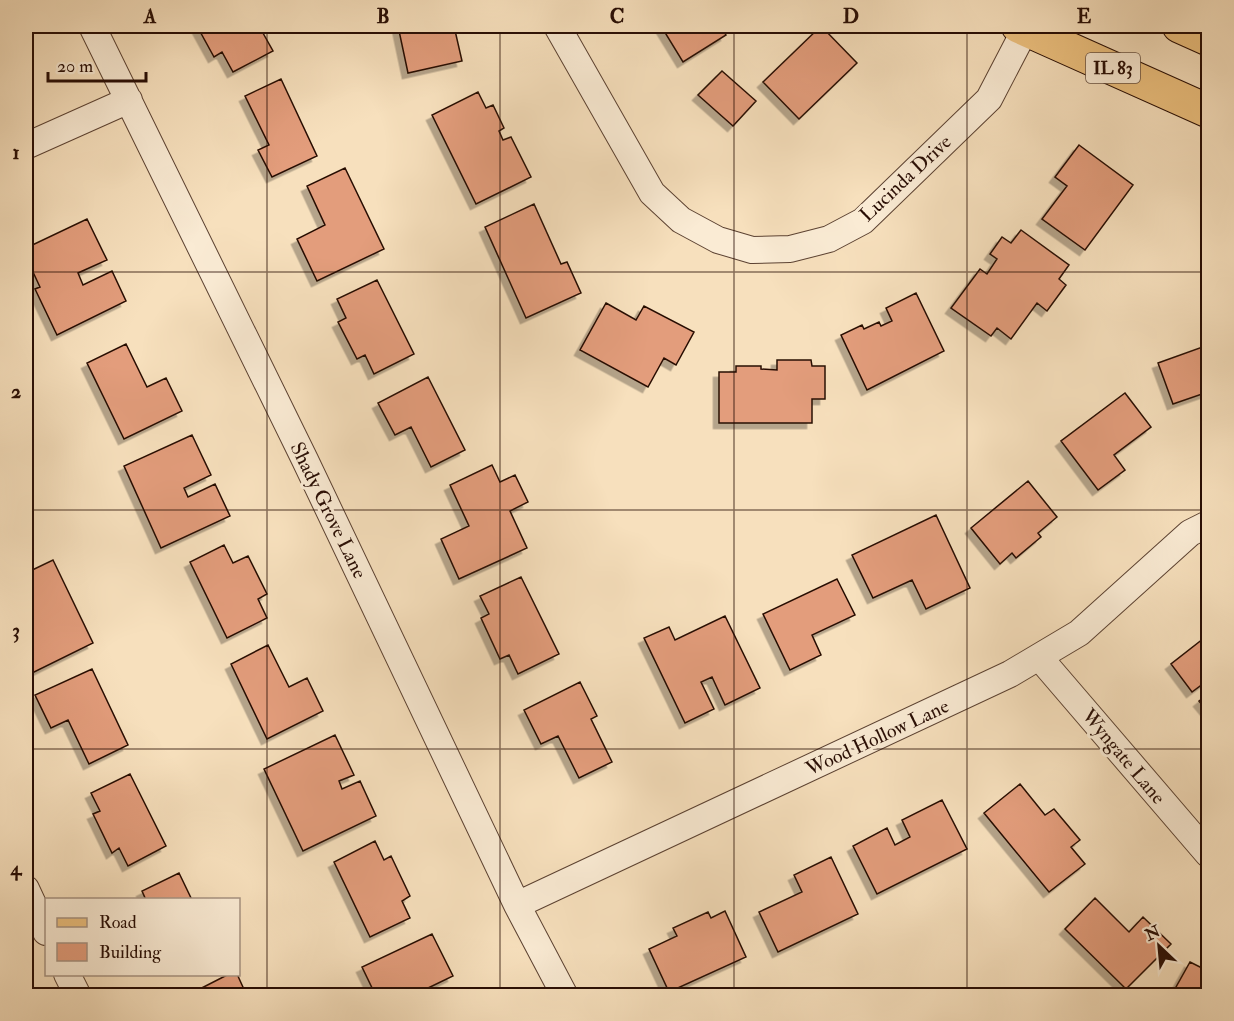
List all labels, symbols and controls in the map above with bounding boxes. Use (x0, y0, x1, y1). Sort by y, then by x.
text: A (143, 4, 157, 29)
text: B (376, 4, 390, 29)
text: C (610, 4, 624, 29)
text: D (843, 4, 859, 29)
text: E (1077, 4, 1092, 29)
scale bar (48, 45, 146, 83)
road number: IL 83 (1086, 53, 1140, 83)
text: 20 m (57, 55, 93, 78)
street label: Lucinda Drive (854, 129, 956, 227)
text: 1 (12, 140, 20, 165)
text: 2 (11, 379, 21, 404)
street label: Shady Grove Lane (285, 438, 372, 583)
text: 3 (12, 618, 20, 643)
street label: Wood Hollow Lane (801, 693, 953, 782)
street label: Wyngate Lane (1076, 703, 1171, 809)
text: 4 (10, 856, 23, 881)
legend (45, 898, 240, 976)
text: Road (99, 911, 137, 934)
north arrow (1129, 916, 1189, 976)
text: N (1141, 921, 1164, 946)
text: Building (99, 941, 162, 964)

